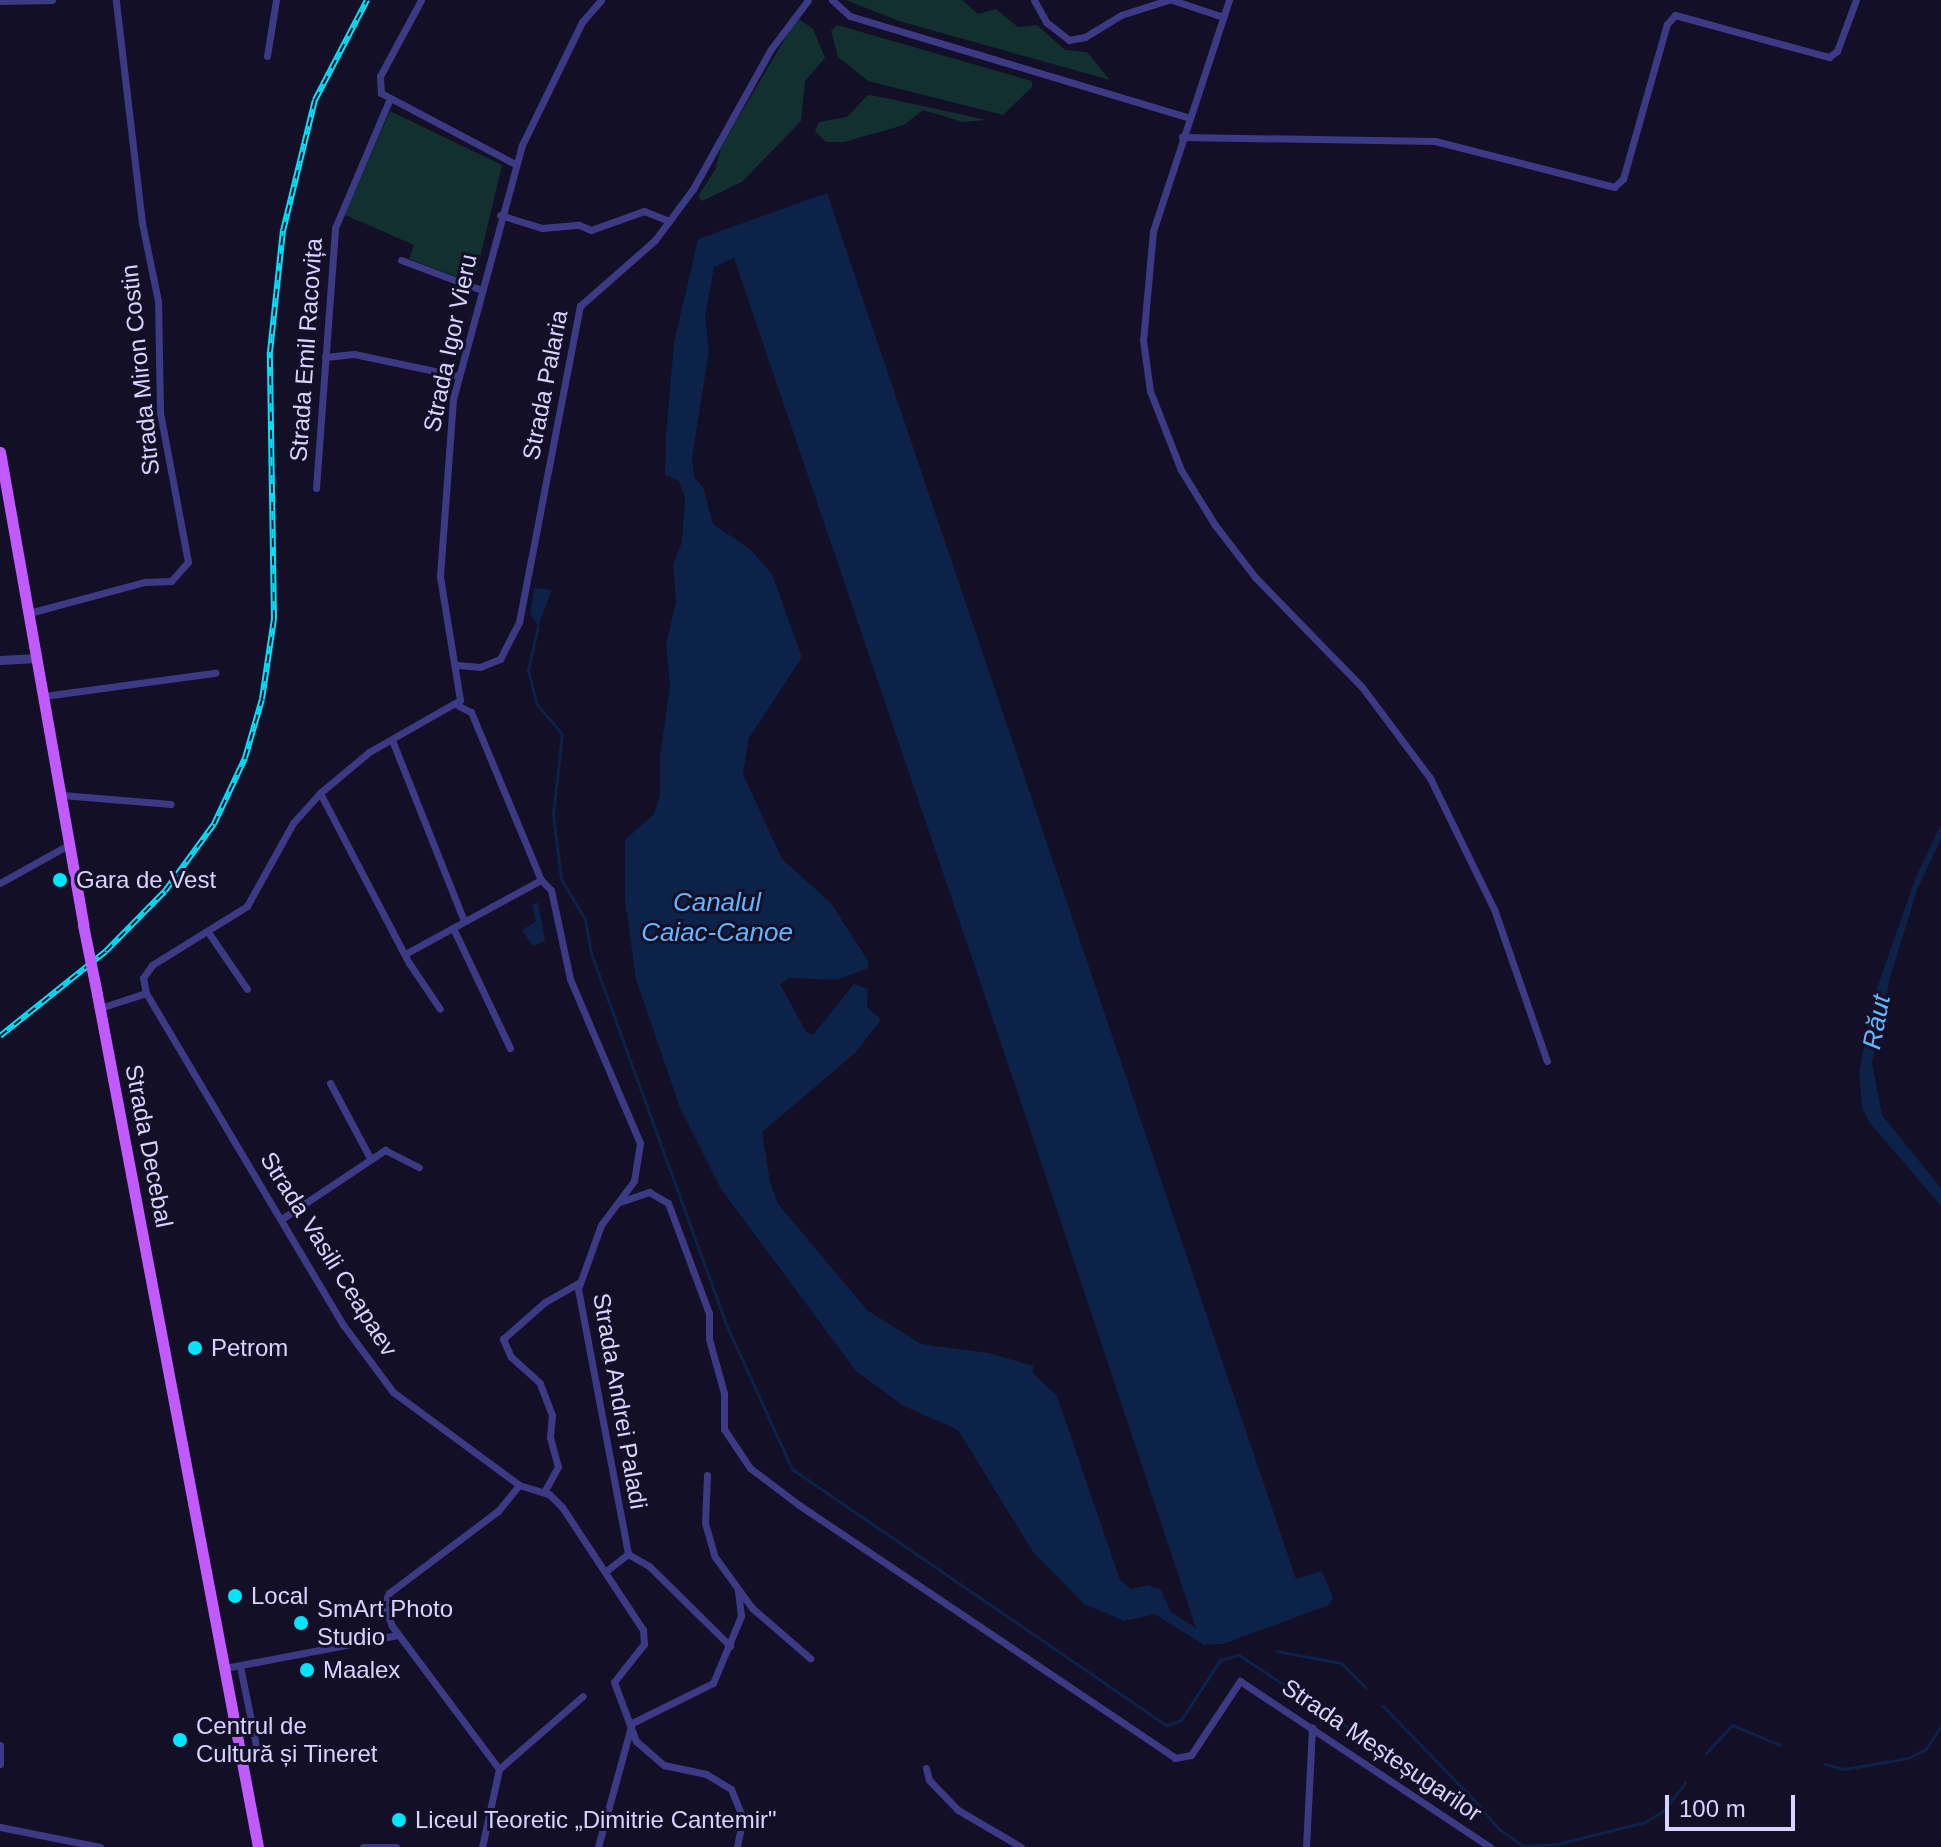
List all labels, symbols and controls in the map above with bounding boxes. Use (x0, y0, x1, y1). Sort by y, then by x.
street label: Strada Emil Racovița (284, 237, 328, 463)
street label: Strada Igor Vieru (417, 251, 483, 435)
street label: Strada Miron Costin (115, 263, 165, 477)
street label: Strada Palaria (516, 308, 574, 462)
place label: Gara de Vest (76, 866, 216, 894)
marker: Gara de Vest (51, 871, 69, 889)
water label: Canalul Caiac-Canoe (641, 887, 793, 948)
water label: Răut (1856, 992, 1898, 1052)
street label: Strada Decebal (119, 1062, 179, 1230)
street label: Strada Vasili Ceapaev (254, 1146, 404, 1362)
street label: Strada Andrei Paladi (587, 1290, 653, 1512)
place label: Petrom (211, 1334, 288, 1362)
marker: Petrom (186, 1339, 204, 1357)
place label: Local (251, 1582, 308, 1610)
marker: Local (226, 1587, 244, 1605)
place label: SmArt Photo Studio (317, 1595, 453, 1651)
marker: SmArt Photo Studio (292, 1614, 310, 1632)
place label: Maalex (323, 1656, 400, 1684)
marker: Maalex (298, 1661, 316, 1679)
street label: Strada Meșteșugarilor (1277, 1672, 1487, 1828)
place label: Centrul de Cultură și Tineret (196, 1712, 378, 1768)
marker: Centrul de Cultură și Tineret (171, 1731, 189, 1749)
scale bar (1669, 1779, 1799, 1829)
text: 100 m (1679, 1795, 1746, 1822)
place label: Liceul Teoretic „Dimitrie Cantemir" (415, 1806, 777, 1834)
marker: Liceul Teoretic „Dimitrie Cantemir" (390, 1811, 408, 1829)

